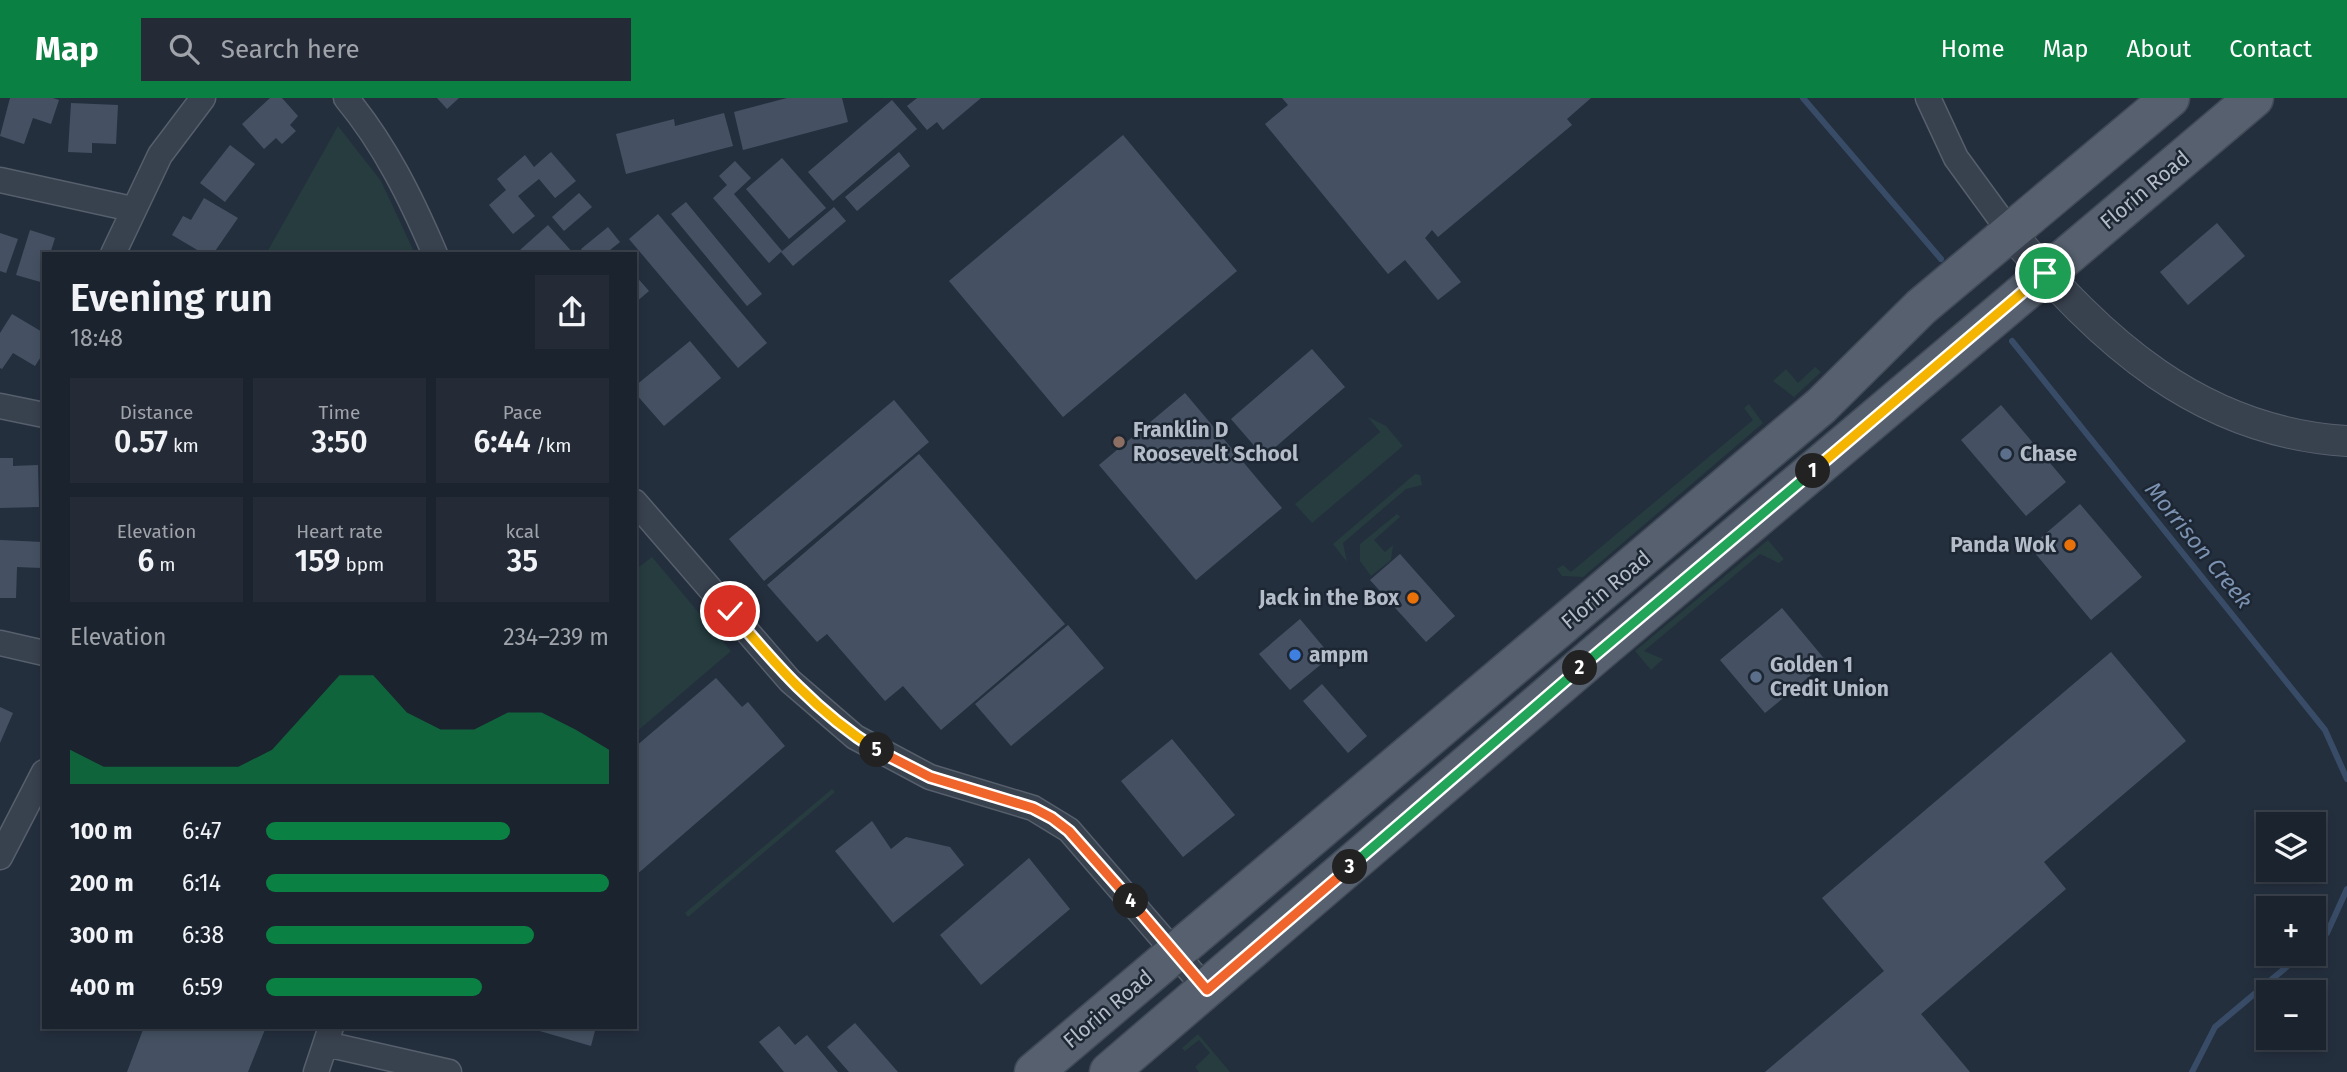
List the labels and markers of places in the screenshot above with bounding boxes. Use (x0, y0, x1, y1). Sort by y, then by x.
pin (2015, 243, 2075, 303)
place label: Franklin D Roosevelt School (1133, 417, 1299, 467)
marker: Franklin D Roosevelt School (1111, 434, 1127, 450)
place label: Chase (2020, 441, 2077, 467)
marker: Chase (1998, 446, 2014, 462)
pin: 1 (1796, 454, 1830, 488)
place label: Panda Wok (1950, 532, 2056, 558)
marker: Panda Wok (2062, 537, 2078, 553)
pin (700, 581, 760, 641)
place label: Jack in the Box (1258, 585, 1399, 611)
marker: Jack in the Box (1405, 590, 1421, 606)
place label: ampm (1309, 642, 1369, 668)
marker: ampm (1287, 647, 1303, 663)
pin: 2 (1562, 650, 1598, 686)
place label: Golden 1 Credit Union (1770, 652, 1889, 702)
marker: Golden 1 Credit Union (1748, 669, 1764, 685)
pin: 5 (860, 732, 894, 768)
pin: 3 (1332, 850, 1368, 884)
pin: 4 (1114, 884, 1148, 918)

